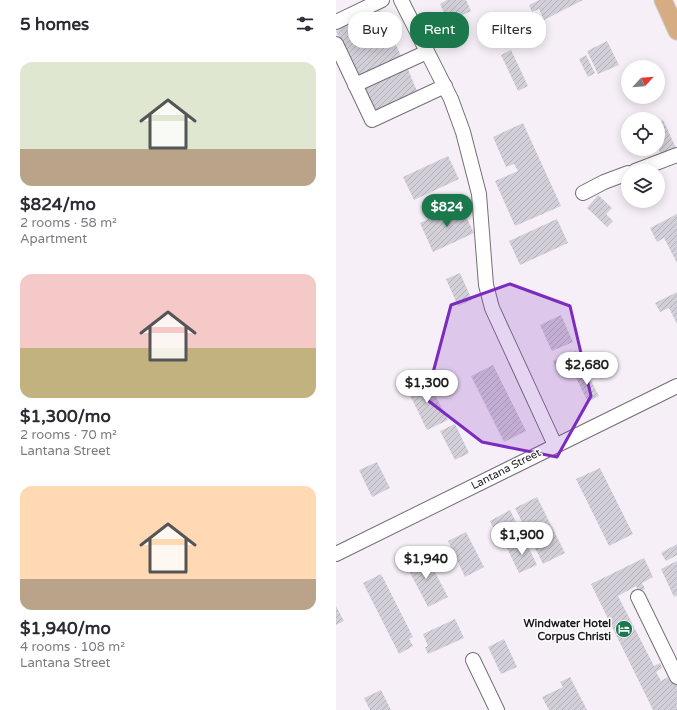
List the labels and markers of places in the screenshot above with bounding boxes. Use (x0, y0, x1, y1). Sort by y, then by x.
pin: $824 (423, 194, 471, 228)
pin: $2,680 (554, 352, 620, 386)
pin: $1,300 (394, 370, 460, 404)
pin: $1,900 (489, 522, 555, 556)
pin: $1,940 (393, 546, 459, 580)
place label: Windwater Hotel Corpus Christi (524, 617, 611, 644)
hotel icon: Windwater Hotel Corpus Christi (614, 619, 634, 639)

